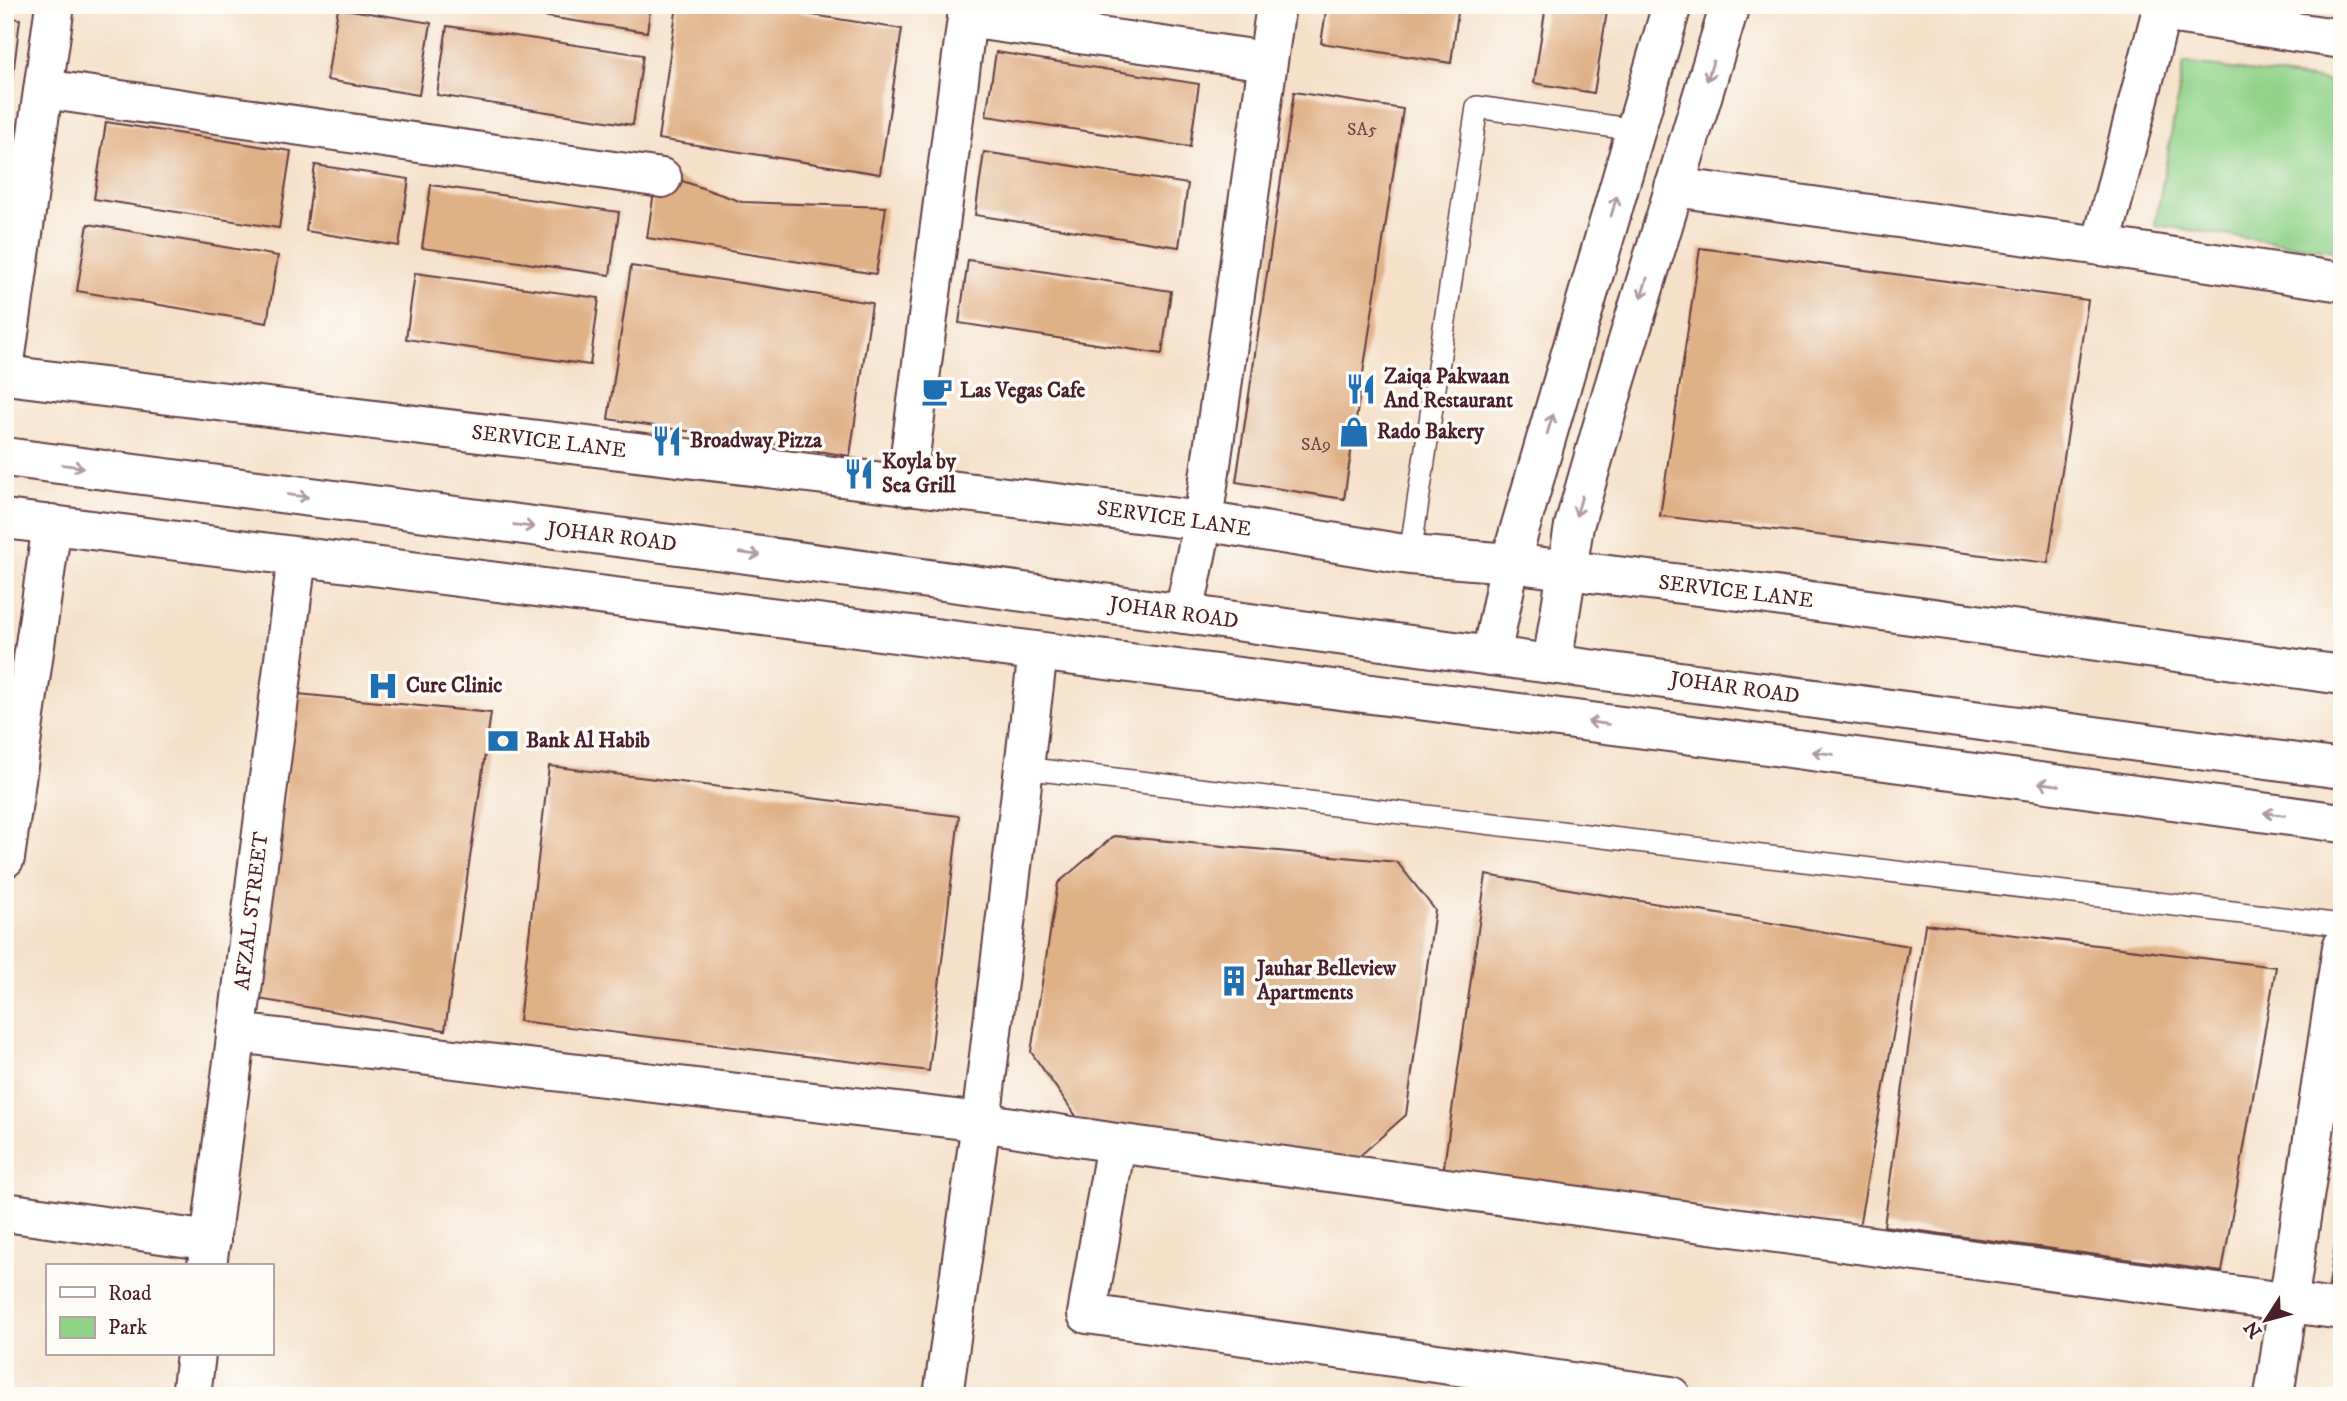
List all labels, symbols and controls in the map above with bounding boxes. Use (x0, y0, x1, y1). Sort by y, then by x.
one-way arrow (1703, 59, 1716, 81)
house number: SA5 (1347, 119, 1377, 141)
one-way arrow (1608, 195, 1621, 218)
one-way arrow (1636, 277, 1649, 299)
place label: Zaiqa Pakwaan And Restaurant (1383, 364, 1513, 414)
restaurant icon: Zaiqa Pakwaan And Restaurant (1344, 372, 1378, 406)
cafe icon: Las Vegas Cafe (920, 374, 954, 408)
place label: Las Vegas Cafe (960, 378, 1086, 404)
one-way arrow (1545, 413, 1558, 435)
shop icon: Rado Bakery (1337, 415, 1371, 449)
place label: Rado Bakery (1377, 419, 1485, 445)
street label: SERVICE LANE (470, 420, 628, 464)
restaurant icon: Broadway Pizza (650, 424, 684, 458)
place label: Broadway Pizza (690, 428, 823, 454)
house number: SA9 (1301, 434, 1331, 456)
place label: Koyla by Sea Grill (882, 449, 957, 499)
restaurant icon: Koyla by Sea Grill (842, 457, 876, 491)
one-way arrow (61, 460, 84, 473)
one-way arrow (287, 490, 309, 503)
street label: SERVICE LANE (1095, 495, 1253, 543)
one-way arrow (1572, 495, 1585, 517)
street label: JOHAR ROAD (544, 516, 678, 558)
one-way arrow (512, 519, 535, 532)
one-way arrow (738, 548, 761, 561)
street label: SERVICE LANE (1657, 570, 1815, 614)
street label: JOHAR ROAD (1106, 591, 1240, 635)
street label: JOHAR ROAD (1667, 666, 1801, 710)
hospital icon: Cure Clinic (366, 669, 400, 703)
place label: Cure Clinic (406, 673, 502, 699)
one-way arrow (1587, 717, 1610, 730)
bank icon: Bank Al Habib (486, 724, 520, 758)
place label: Bank Al Habib (526, 728, 650, 754)
one-way arrow (1812, 746, 1835, 759)
one-way arrow (2038, 777, 2061, 790)
one-way arrow (2263, 807, 2286, 820)
street label: AFZAL STREET (229, 830, 275, 992)
place label: Jauhar Belleview Apartments (1255, 956, 1397, 1006)
building icon: Jauhar Belleview Apartments (1217, 964, 1251, 998)
legend (46, 1264, 273, 1356)
text: Road (108, 1281, 152, 1307)
north arrow (2232, 1286, 2302, 1356)
text: Park (108, 1315, 148, 1341)
text: N (2239, 1316, 2267, 1342)

